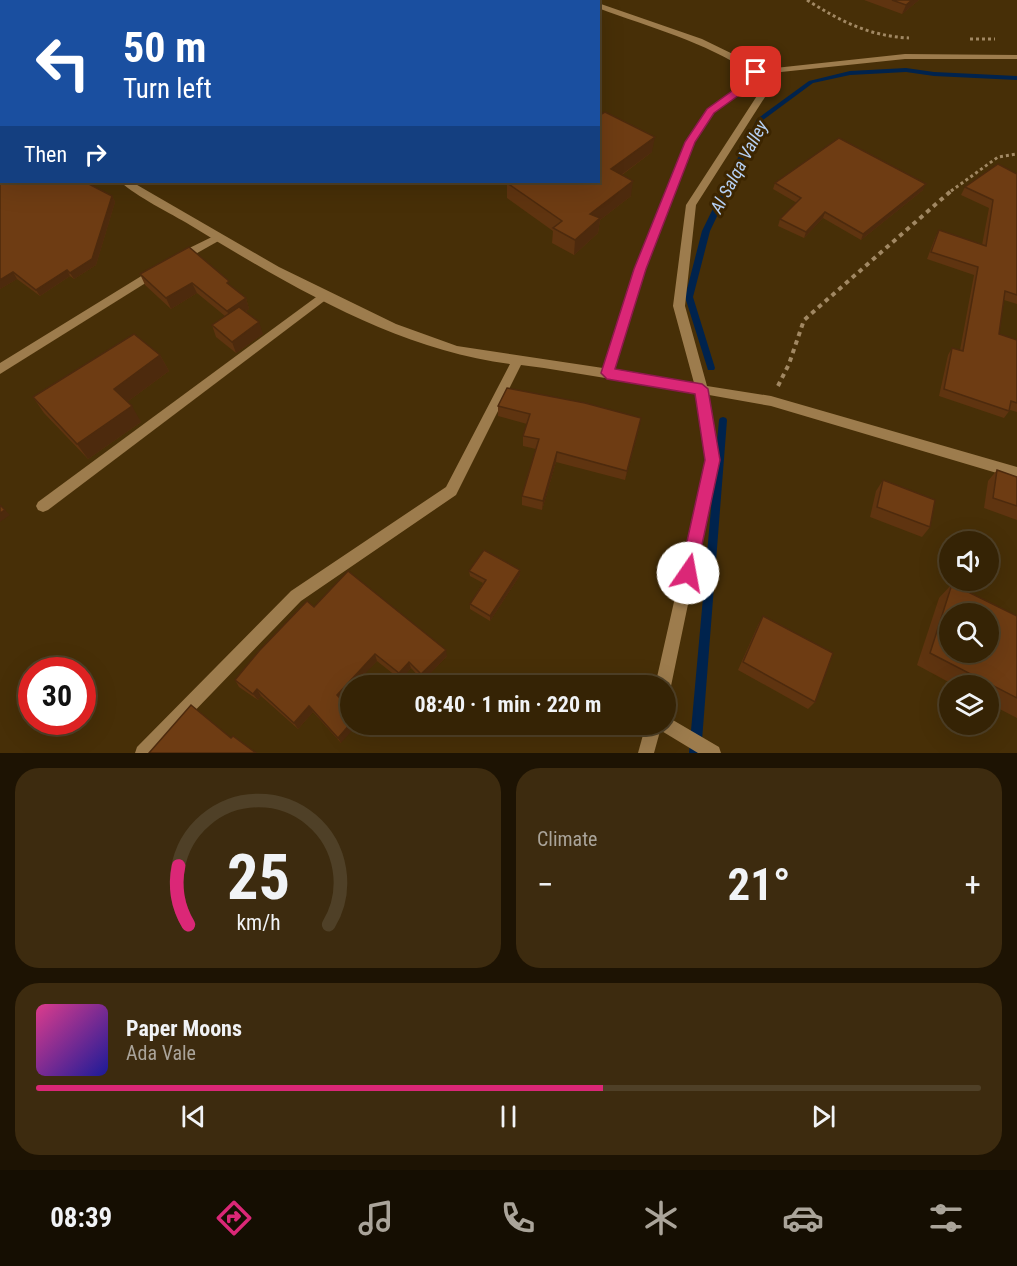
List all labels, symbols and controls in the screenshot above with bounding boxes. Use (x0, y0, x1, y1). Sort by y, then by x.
text: 50 m (123, 23, 206, 72)
icon: left (24, 24, 102, 102)
pin (730, 46, 781, 97)
icon: arrive (739, 55, 772, 88)
text: Turn left (123, 73, 212, 105)
water label: Al Salqa Valley (705, 116, 772, 218)
icon: right (79, 138, 112, 171)
text: Then (24, 142, 67, 167)
map controls (939, 531, 999, 735)
button: sound (939, 531, 999, 591)
position arrow (656, 541, 720, 605)
button: search (939, 603, 999, 663)
speed limit sign: 30 (18, 657, 96, 735)
button: layers (939, 675, 999, 735)
text: 08:40 · 1 min · 220 m (415, 692, 601, 717)
text: Climate (537, 827, 597, 851)
text: 25 (226, 841, 290, 914)
text: 21° (728, 858, 791, 911)
text: − (537, 865, 554, 904)
text: + (965, 865, 981, 904)
text: km/h (236, 910, 280, 935)
text: Paper Moons (126, 1016, 242, 1041)
text: Ada Vale (126, 1041, 196, 1065)
icon: previous (177, 1100, 210, 1133)
icon: pause (492, 1100, 525, 1133)
icon: next (807, 1100, 840, 1133)
icon: directions (213, 1197, 255, 1239)
icon: music (355, 1197, 397, 1239)
icon: phone (497, 1197, 539, 1239)
icon: climate (640, 1197, 682, 1239)
icon: car (782, 1197, 824, 1239)
icon: filters (925, 1197, 967, 1239)
text: 08:39 (50, 1202, 112, 1234)

